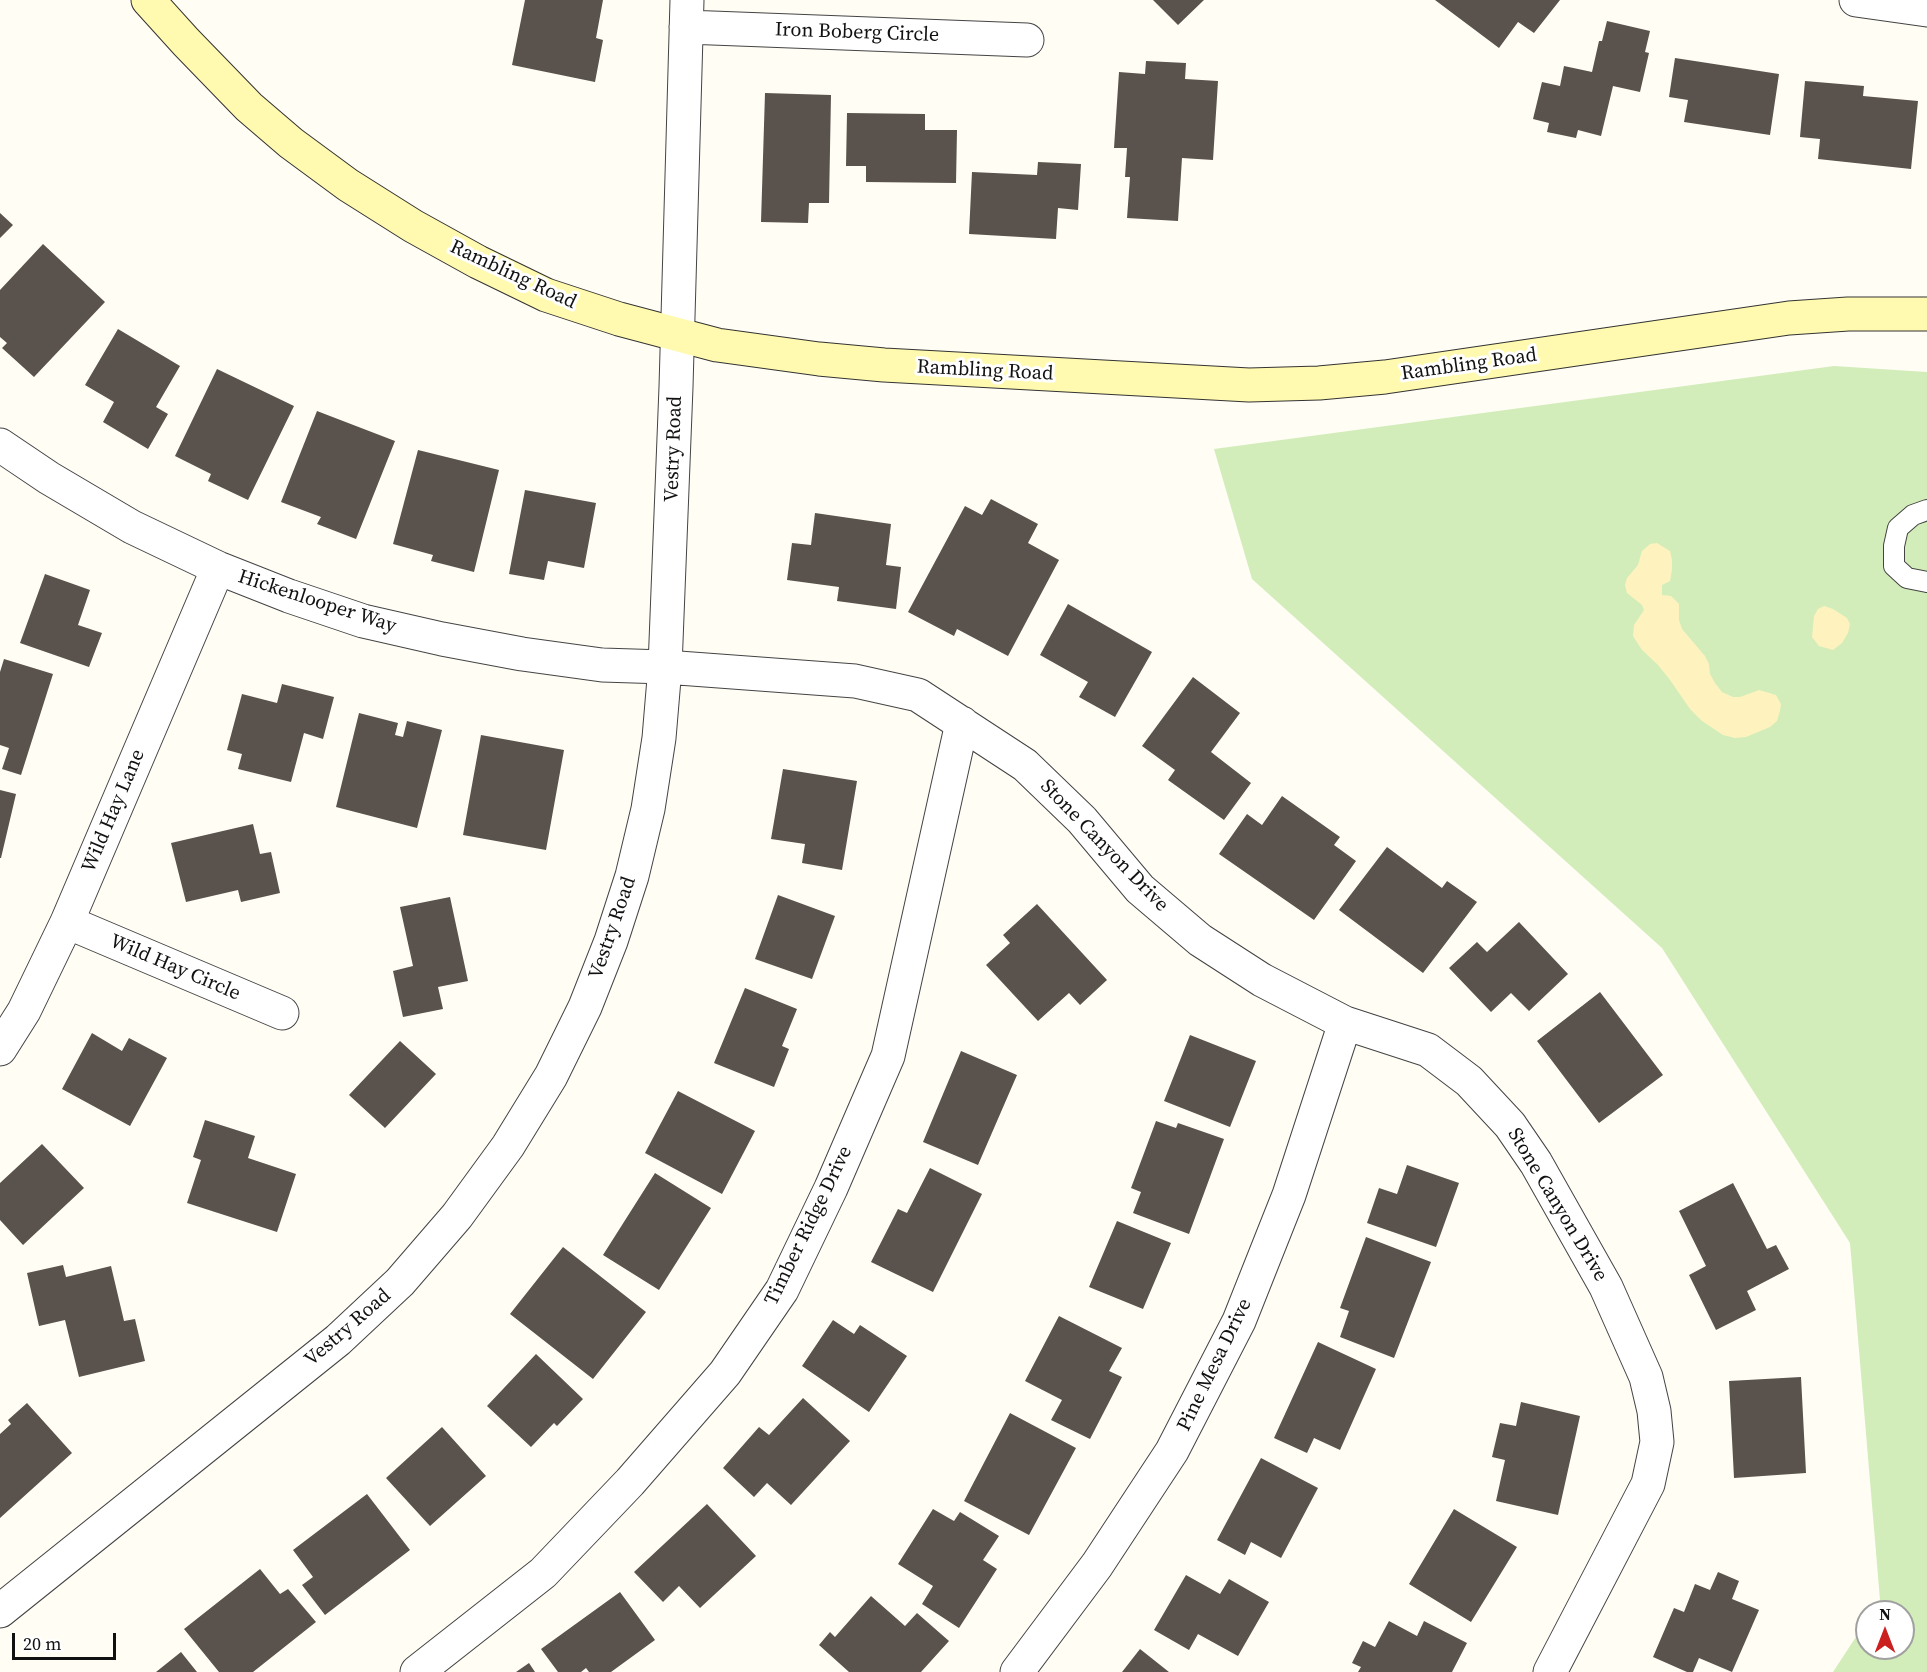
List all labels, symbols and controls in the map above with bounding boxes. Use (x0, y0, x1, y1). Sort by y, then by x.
street label: Iron Boberg Circle (774, 18, 940, 48)
street label: Rambling Road (446, 235, 580, 315)
street label: Rambling Road (1400, 344, 1538, 386)
street label: Rambling Road (916, 355, 1054, 387)
street label: Vestry Road (660, 395, 688, 503)
street label: Hickenlooper Way (235, 565, 399, 639)
street label: Wild Hay Lane (77, 746, 151, 876)
street label: Stone Canyon Drive (1035, 775, 1173, 917)
street label: Vestry Road (584, 874, 642, 982)
street label: Wild Hay Circle (106, 930, 244, 1006)
street label: Stone Canyon Drive (1502, 1124, 1612, 1286)
street label: Timber Ridge Drive (760, 1142, 858, 1310)
street label: Vestry Road (300, 1284, 396, 1372)
street label: Pine Mesa Drive (1173, 1295, 1257, 1435)
north arrow (1855, 1600, 1915, 1660)
text: N (1879, 1603, 1891, 1625)
scale bar (15, 1621, 118, 1659)
text: 20 m (23, 1631, 61, 1656)

